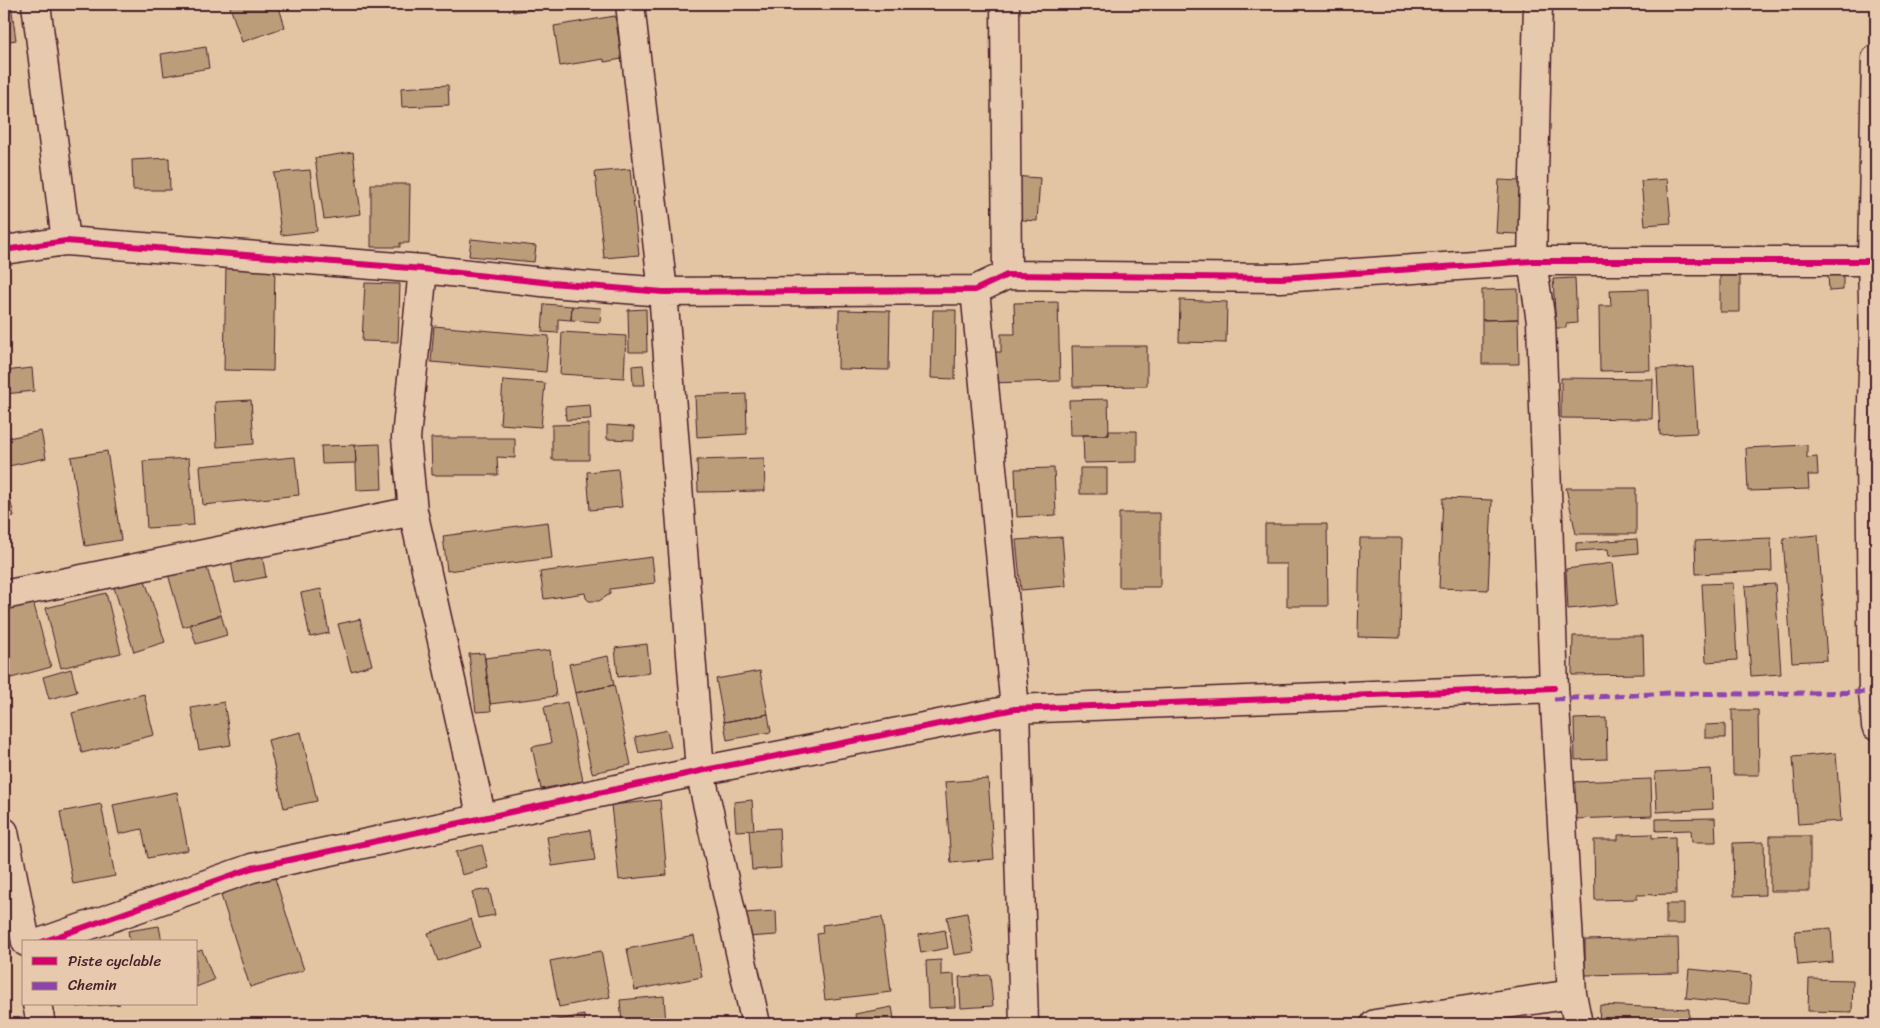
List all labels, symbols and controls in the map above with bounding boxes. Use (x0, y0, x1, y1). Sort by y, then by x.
legend (22, 940, 198, 1006)
text: Piste cyclable (68, 948, 161, 974)
text: Chemin (68, 972, 117, 998)

